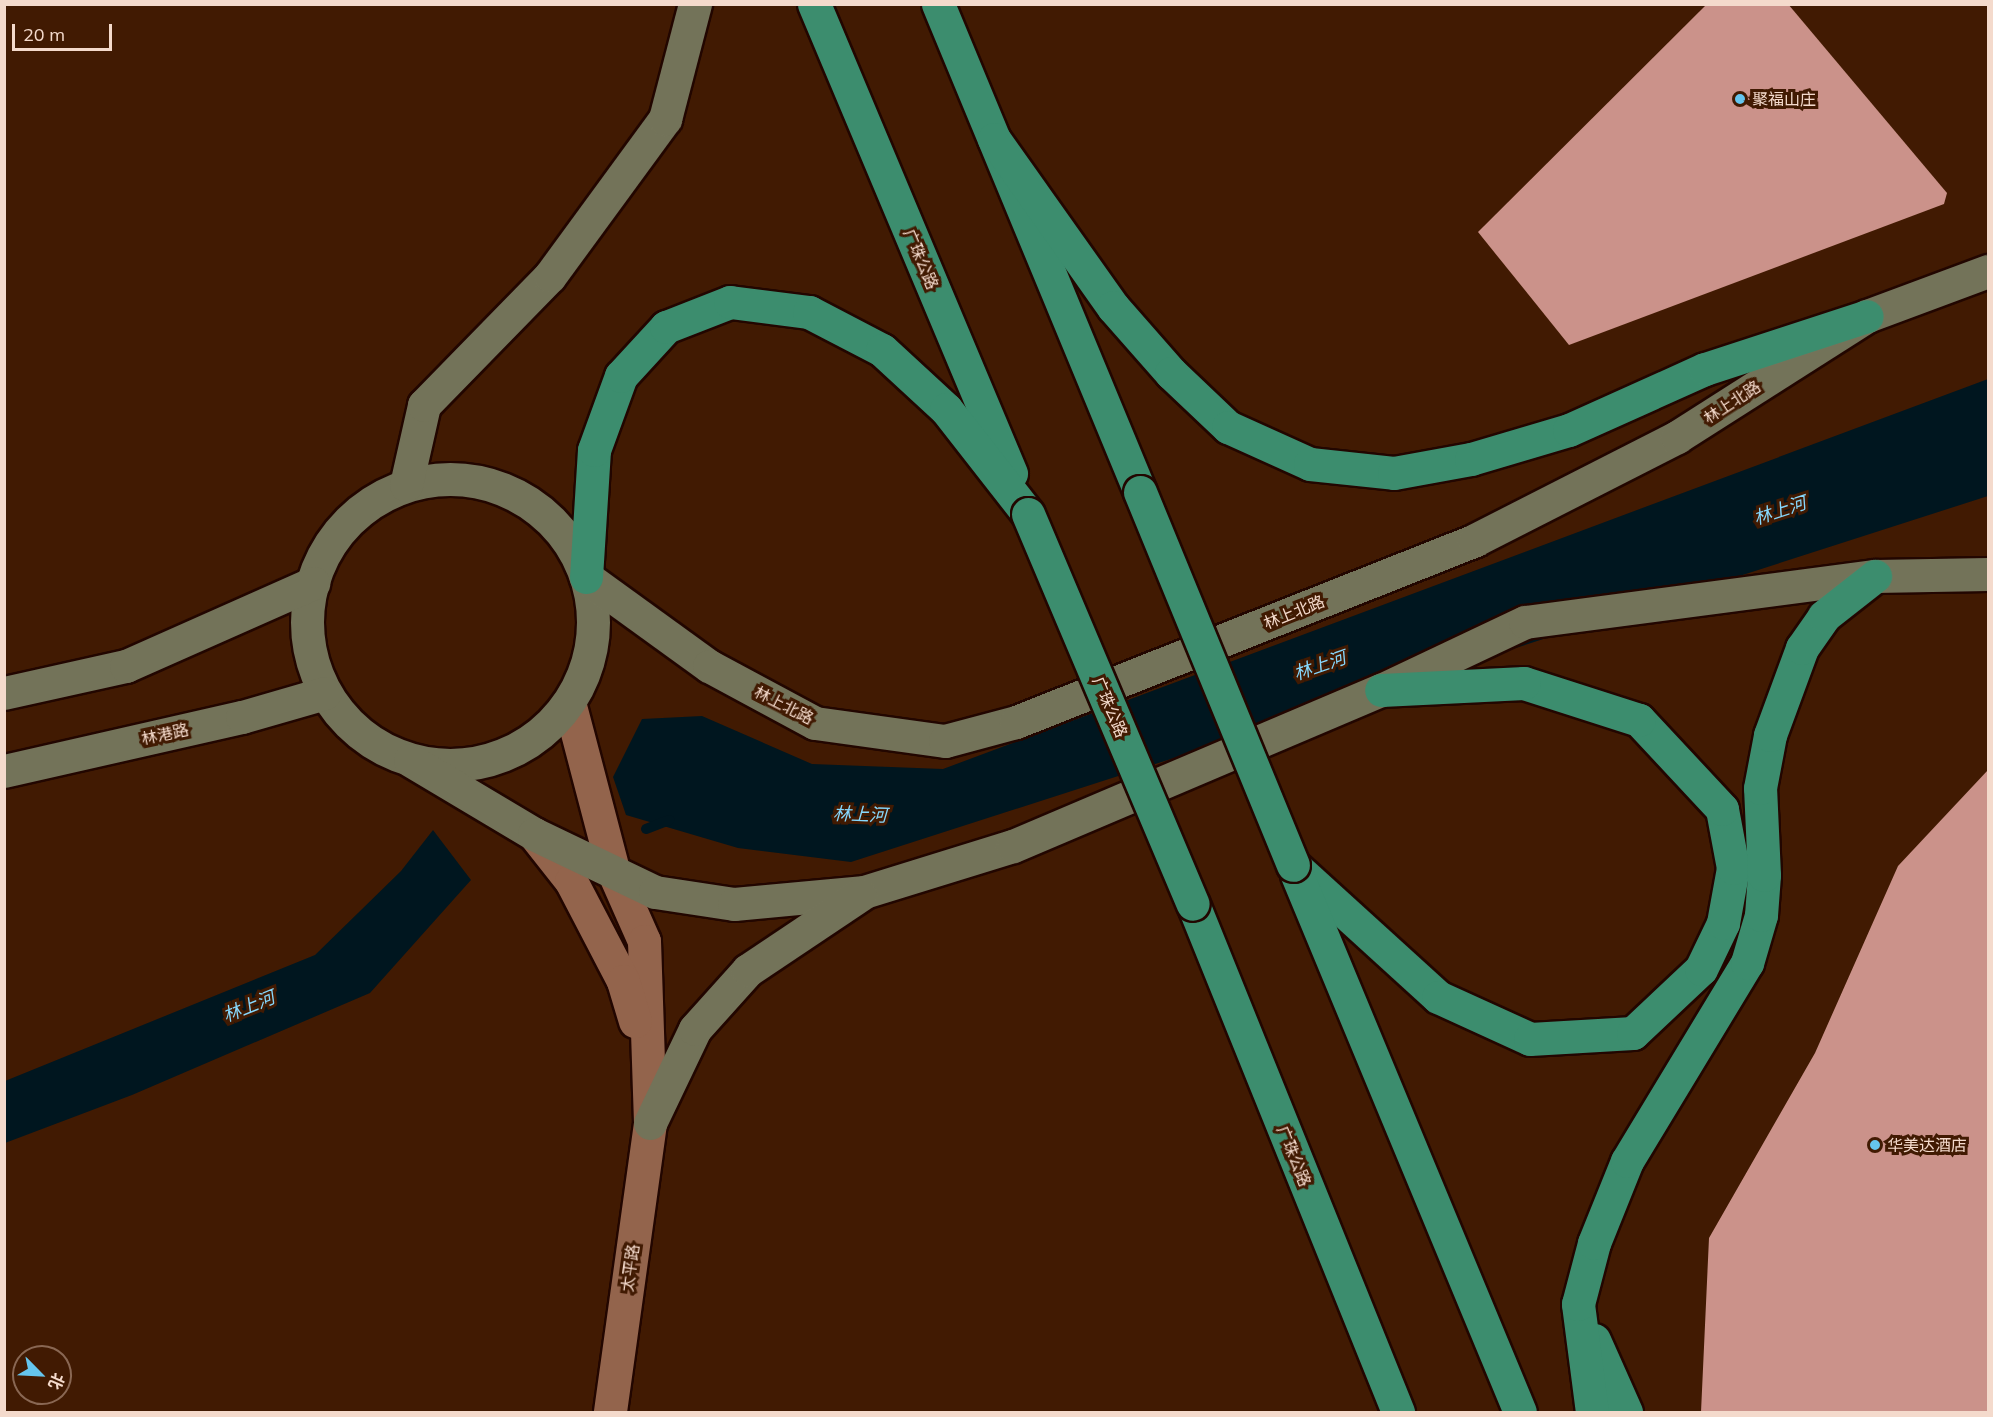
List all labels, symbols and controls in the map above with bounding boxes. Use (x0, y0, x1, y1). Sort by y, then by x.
scale bar (15, 12, 116, 50)
text: 20 m (23, 23, 65, 46)
place label: 聚福山庄 (1752, 89, 1816, 109)
marker: 聚福山庄 (1733, 92, 1747, 106)
street label: 广珠公路 (900, 226, 942, 292)
street label: 林上北路 (1700, 377, 1764, 427)
water label: 林上河 (1751, 492, 1809, 530)
street label: 林上北路 (1261, 591, 1327, 633)
water label: 林上河 (1291, 647, 1349, 685)
street label: 广珠公路 (1089, 674, 1131, 740)
street label: 林上北路 (751, 682, 817, 728)
street label: 林港路 (140, 720, 190, 748)
water label: 林上河 (833, 803, 887, 827)
water label: 林上河 (220, 987, 278, 1027)
street label: 广珠公路 (1273, 1123, 1315, 1189)
place label: 华美达酒店 (1887, 1135, 1967, 1155)
marker: 华美达酒店 (1868, 1138, 1882, 1152)
street label: 太平路 (617, 1243, 643, 1293)
north arrow (12, 1345, 72, 1405)
text: 北 (44, 1370, 69, 1393)

